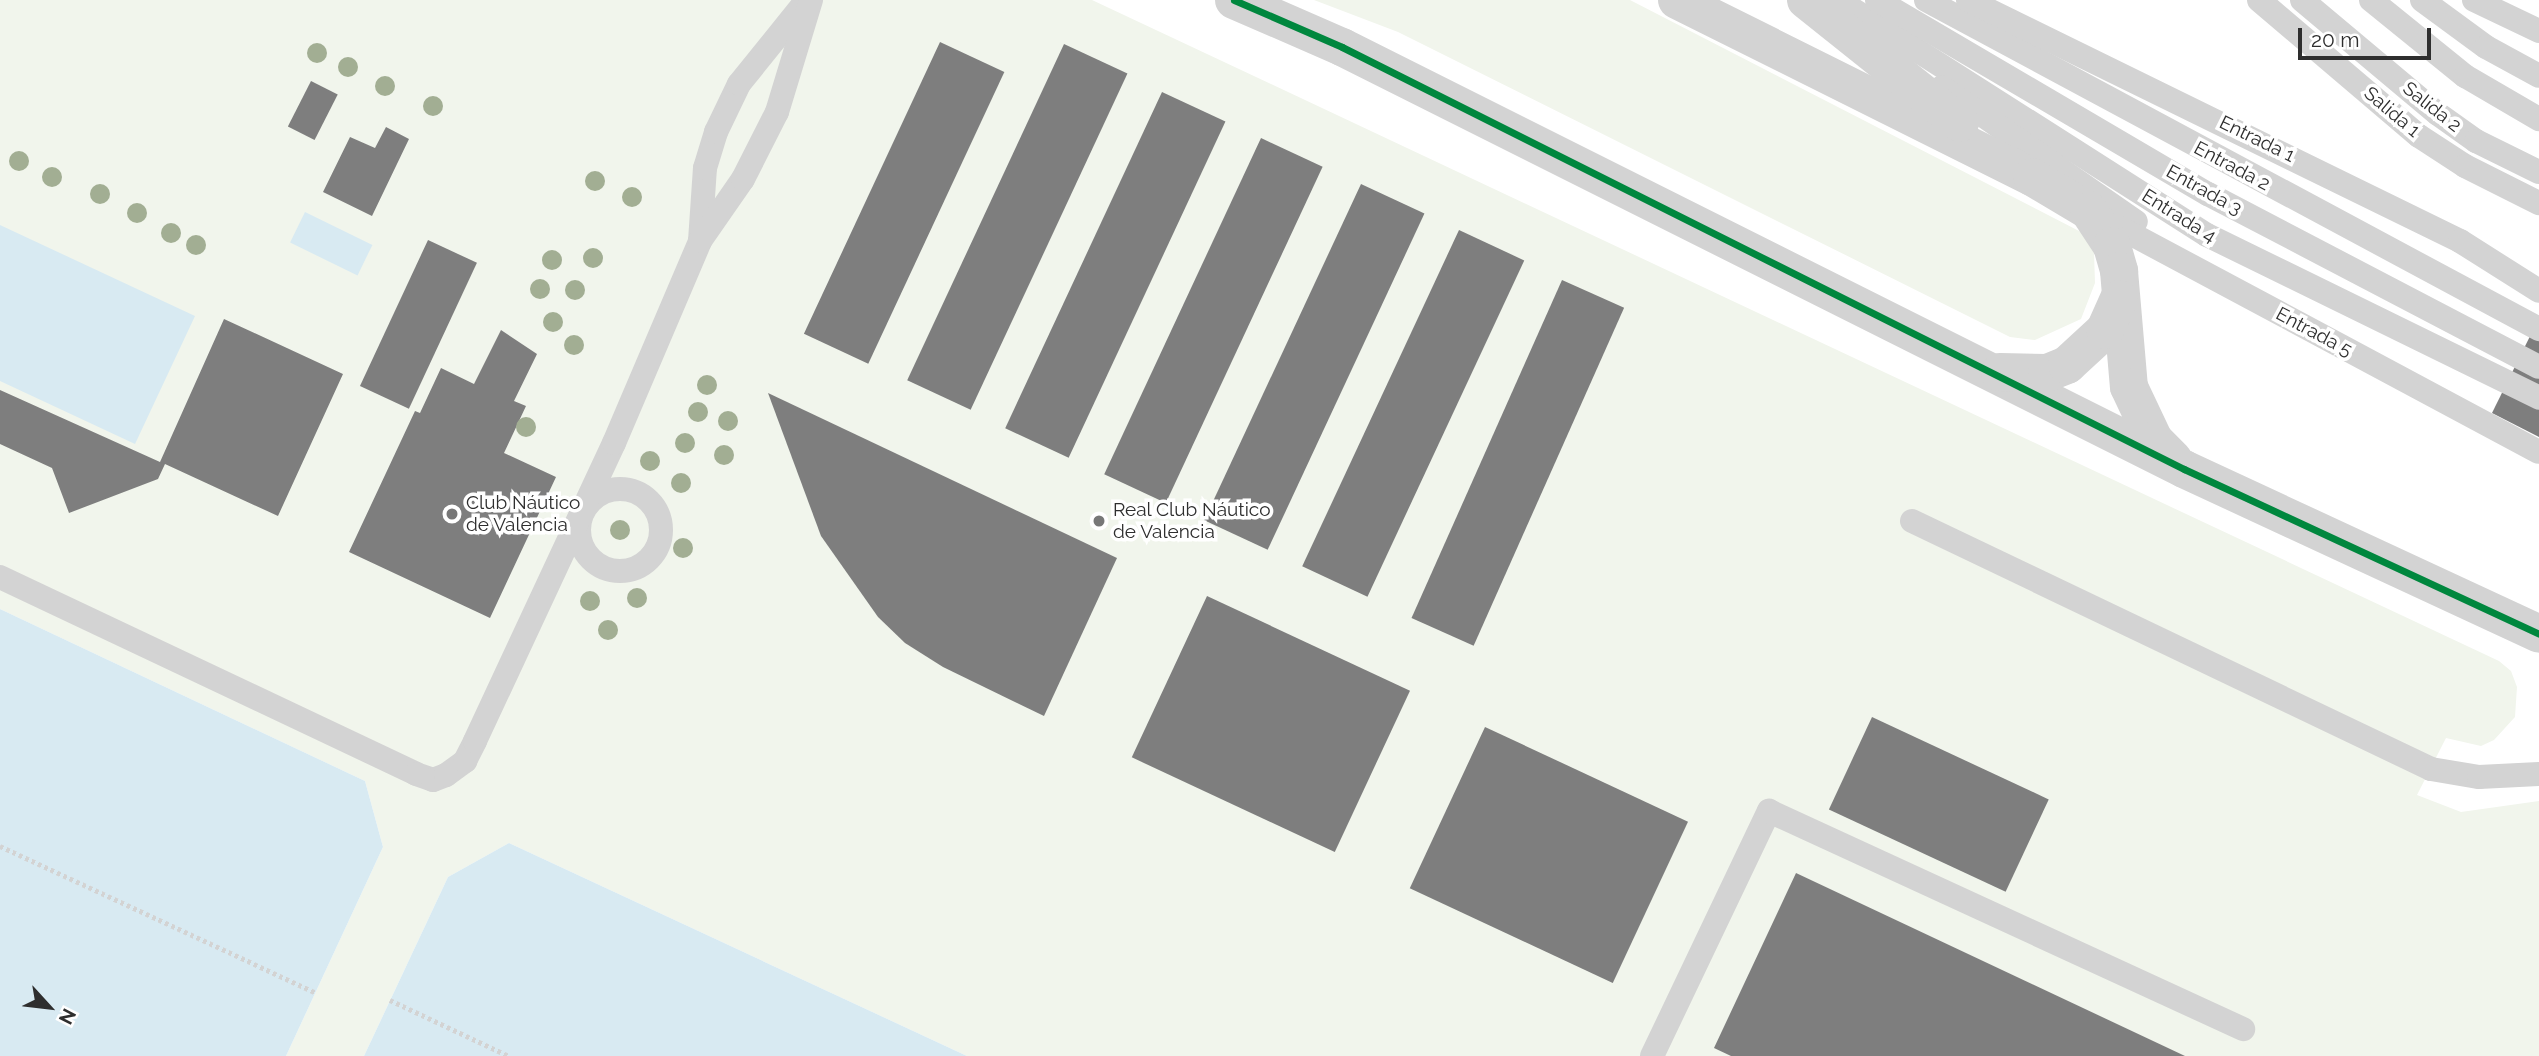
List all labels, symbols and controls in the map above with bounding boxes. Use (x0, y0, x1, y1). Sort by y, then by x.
scale bar (2301, 14, 2434, 58)
text: 20 m (2311, 27, 2359, 52)
street label: Salida 2 (2398, 77, 2466, 137)
street label: Salida 1 (2359, 82, 2425, 142)
street label: Entrada 1 (2216, 111, 2298, 167)
street label: Entrada 2 (2190, 137, 2274, 195)
street label: Entrada 3 (2162, 160, 2246, 220)
street label: Entrada 4 (2138, 184, 2220, 248)
street label: Entrada 5 (2272, 302, 2356, 362)
place label: Club Náutico de Valencia (466, 492, 580, 536)
place label: Real Club Náutico de Valencia (1113, 499, 1271, 543)
marker: Club Náutico de Valencia (444, 506, 460, 522)
marker: Real Club Náutico de Valencia (1091, 513, 1107, 529)
north arrow (14, 972, 84, 1042)
text: N (55, 1005, 81, 1028)

